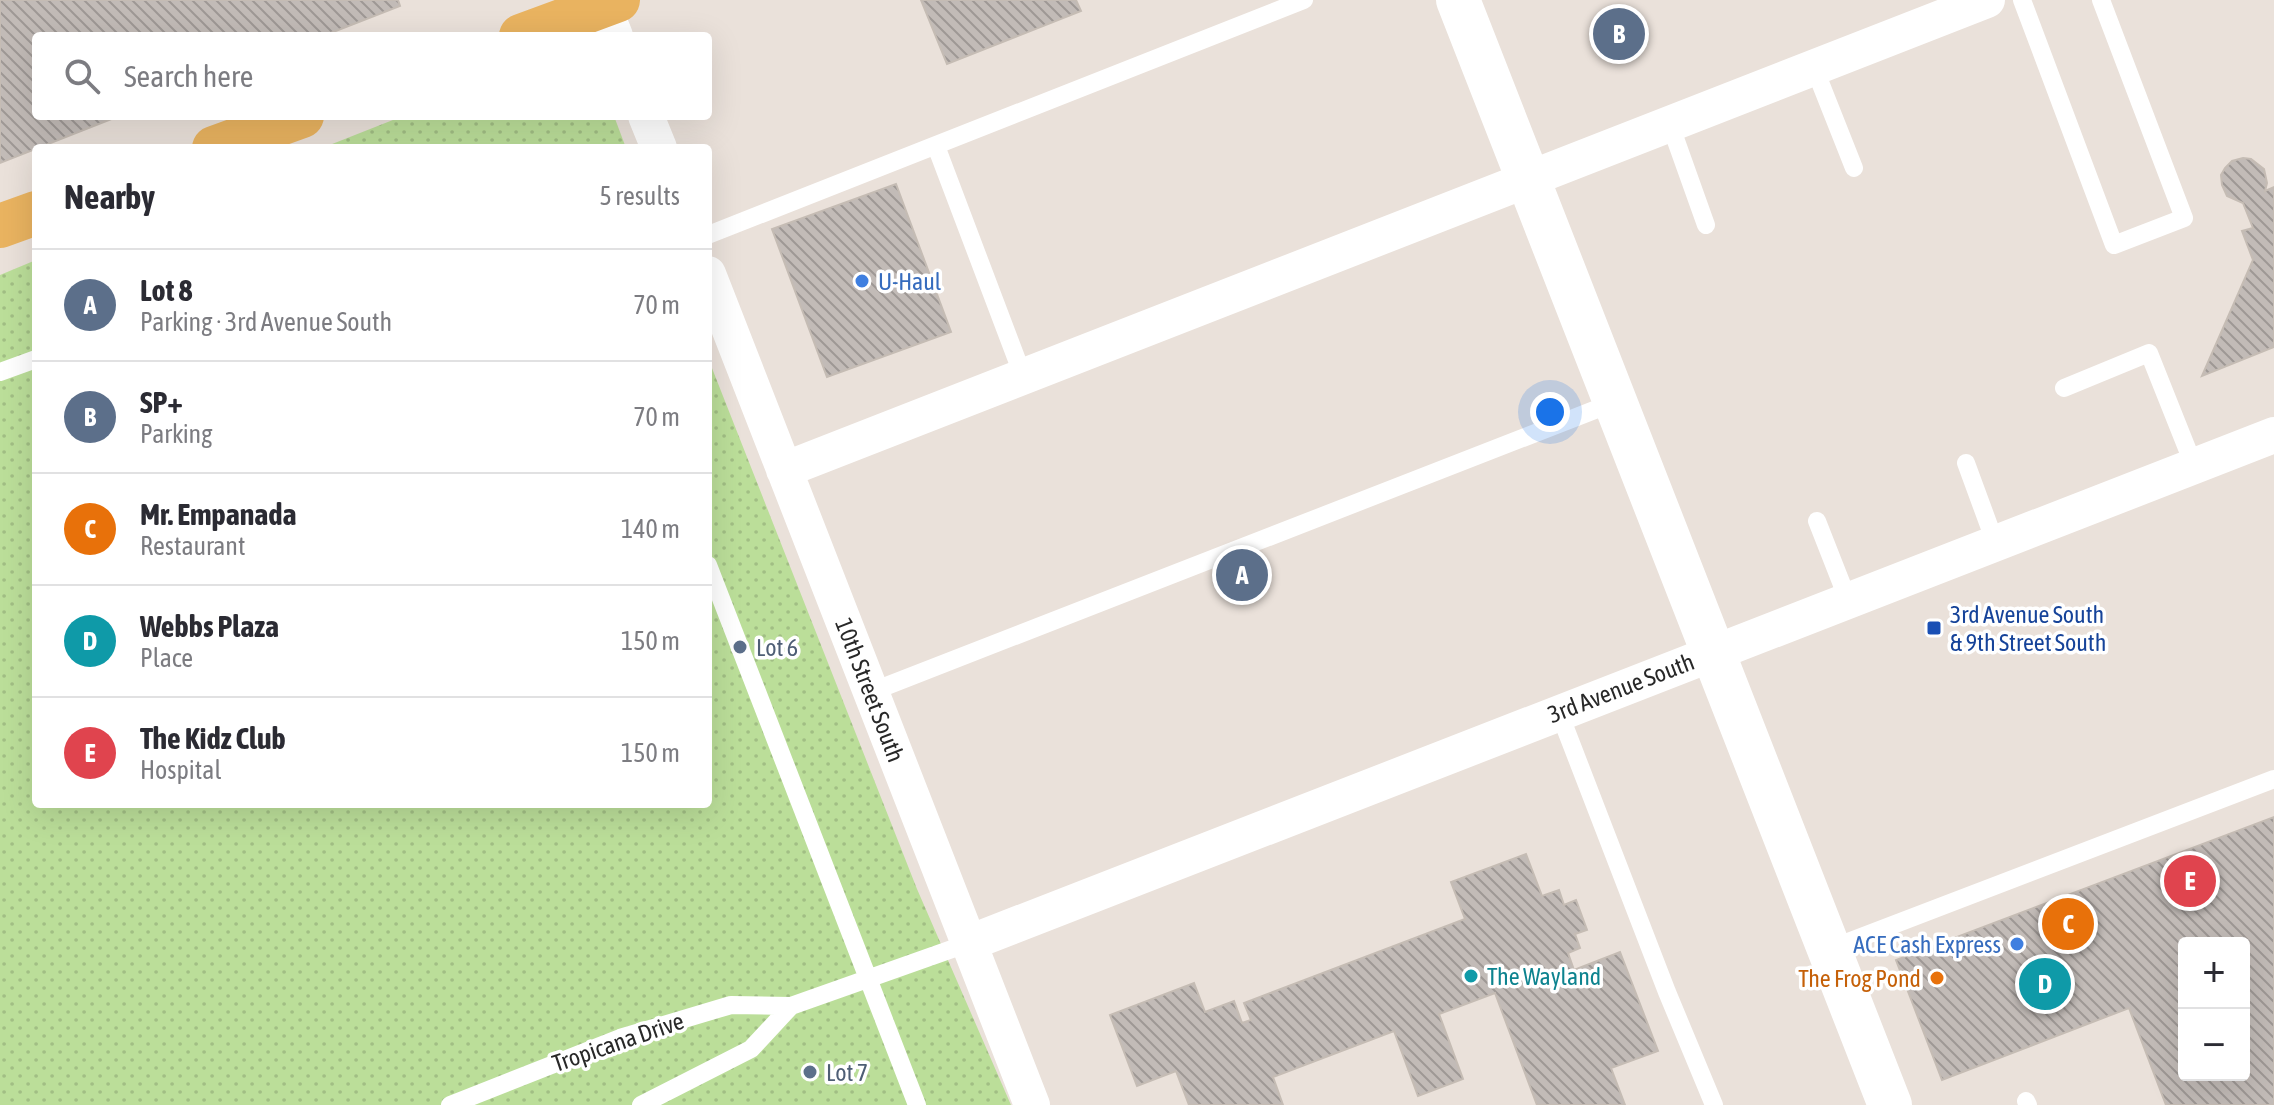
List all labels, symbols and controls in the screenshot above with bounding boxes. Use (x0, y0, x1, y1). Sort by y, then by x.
pin: B (1593, 4, 1645, 64)
search box (32, 32, 712, 120)
icon: search (60, 54, 104, 98)
text: Search here (124, 59, 253, 93)
text: Nearby (64, 177, 155, 216)
text: 5 results (599, 181, 680, 211)
place label: U-Haul (878, 268, 942, 295)
marker: U-Haul (853, 272, 871, 290)
text: Lot 8 (140, 273, 193, 307)
text: A (84, 290, 96, 320)
text: 70 m (633, 290, 680, 320)
text: Parking · 3rd Avenue South (140, 307, 392, 337)
text: SP+ (140, 385, 183, 419)
your location (1530, 392, 1570, 432)
text: B (84, 402, 96, 432)
text: 70 m (633, 402, 680, 432)
text: Parking (140, 419, 212, 449)
text: Mr. Empanada (140, 497, 296, 531)
text: C (84, 514, 96, 544)
text: 140 m (621, 514, 680, 544)
text: Restaurant (140, 531, 245, 561)
pin: A (1216, 545, 1268, 605)
place label: 3rd Avenue South & 9th Street South (1950, 601, 2106, 656)
text: Webbs Plaza (140, 609, 279, 643)
street label: 10th Street South (830, 614, 910, 766)
marker: 3rd Avenue South & 9th Street South (1925, 619, 1943, 637)
text: D (83, 626, 97, 656)
text: 150 m (621, 626, 680, 656)
place label: Lot 6 (756, 634, 798, 661)
marker: Lot 6 (731, 638, 749, 656)
text: Place (140, 643, 193, 673)
street label: 3rd Avenue South (1544, 648, 1698, 728)
text: The Kidz Club (140, 721, 286, 755)
text: E (84, 738, 96, 768)
text: 150 m (621, 738, 680, 768)
text: Hospital (140, 755, 221, 785)
pin: E (2164, 851, 2216, 911)
pin: C (2042, 894, 2094, 954)
place label: ACE Cash Express (1853, 931, 2001, 958)
marker: ACE Cash Express (2008, 935, 2026, 953)
map controls (2178, 937, 2250, 1081)
button: + (2178, 937, 2250, 1009)
pin: D (2019, 954, 2071, 1014)
place label: The Wayland (1487, 963, 1601, 990)
place label: The Frog Pond (1798, 965, 1921, 992)
marker: The Wayland (1462, 967, 1480, 985)
marker: The Frog Pond (1928, 969, 1946, 987)
street label: Tropicana Drive (549, 1007, 687, 1077)
button: − (2178, 1009, 2250, 1081)
place label: Lot 7 (826, 1059, 868, 1086)
marker: Lot 7 (801, 1063, 819, 1081)

